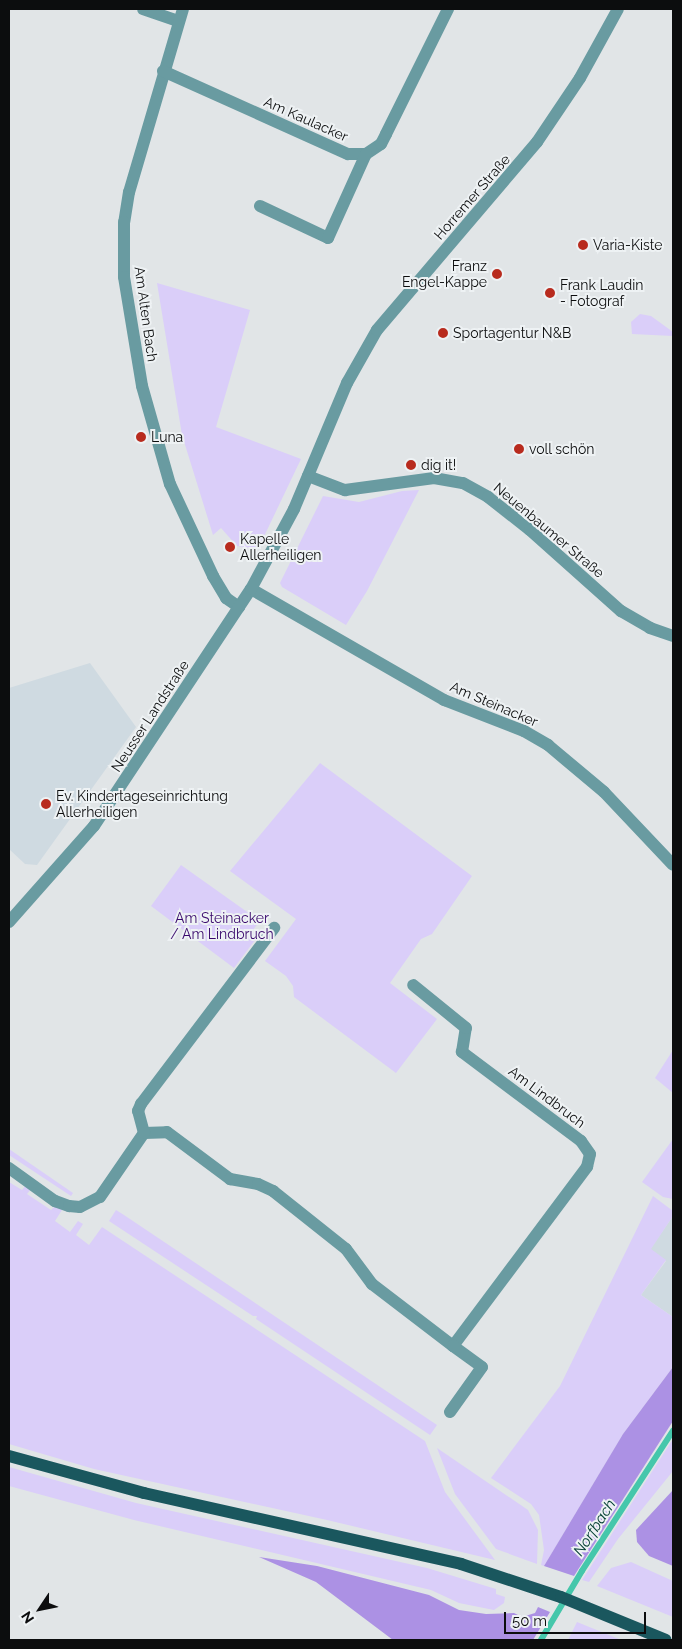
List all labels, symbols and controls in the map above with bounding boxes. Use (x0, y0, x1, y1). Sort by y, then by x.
street label: Am Kaulacker (261, 93, 351, 145)
street label: Horremer Straße (430, 151, 514, 243)
place label: Varia-Kiste (593, 237, 663, 253)
marker: Varia-Kiste (577, 239, 589, 251)
place label: Franz Engel-Kappe (402, 258, 487, 290)
street label: Am Alten Bach (131, 265, 161, 363)
marker: Franz Engel-Kappe (491, 268, 503, 280)
place label: Frank Laudin - Fotograf (560, 277, 643, 310)
marker: Frank Laudin - Fotograf (544, 287, 556, 299)
place label: Sportagentur N&B (453, 325, 572, 341)
marker: Sportagentur N&B (437, 327, 449, 339)
place label: Luna (151, 429, 183, 445)
marker: Luna (135, 431, 147, 443)
place label: voll schön (529, 441, 595, 457)
marker: voll schön (513, 443, 525, 455)
place label: dig it! (421, 457, 456, 473)
marker: dig it! (405, 459, 417, 471)
street label: Neuenbaumer Straße (490, 479, 608, 581)
place label: Kapelle Allerheiligen (240, 531, 322, 564)
marker: Kapelle Allerheiligen (224, 541, 236, 553)
street label: Neusser Landstraße (108, 657, 192, 775)
street label: Am Steinacker (448, 678, 540, 730)
place label: Ev. Kindertageseinrichtung Allerheiligen (56, 788, 228, 820)
marker: Ev. Kindertageseinrichtung Allerheiligen (40, 798, 52, 810)
park label: Am Steinacker / Am Lindbruch (170, 910, 274, 942)
street label: Am Lindbruch (505, 1063, 589, 1131)
water label: Norfbach (570, 1496, 620, 1560)
north arrow (15, 1584, 65, 1634)
scale bar (507, 1602, 650, 1634)
text: N (18, 1608, 37, 1626)
text: 50 m (512, 1612, 547, 1630)

